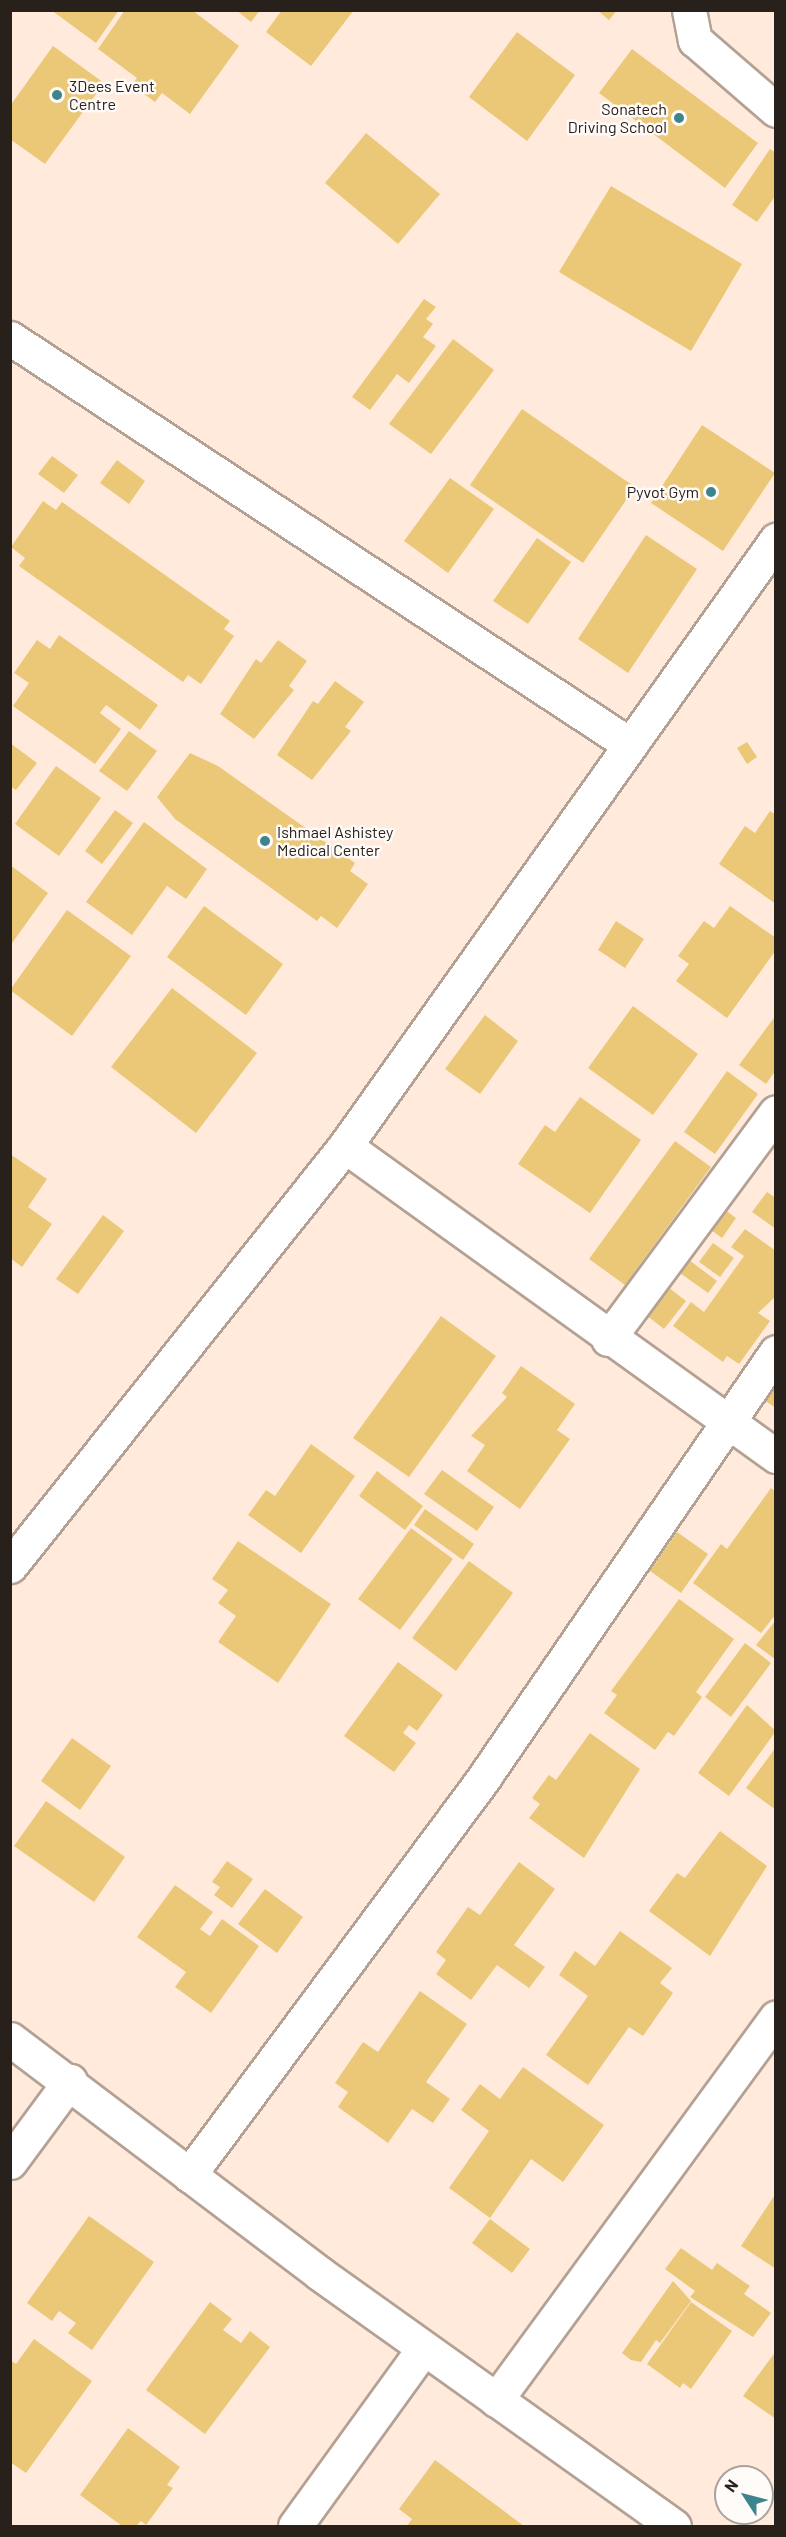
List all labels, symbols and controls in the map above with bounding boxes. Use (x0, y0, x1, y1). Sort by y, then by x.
place label: 3Dees Event Centre (69, 76, 155, 114)
marker: 3Dees Event Centre (50, 88, 64, 102)
place label: Sonatech Driving School (568, 99, 667, 137)
marker: Sonatech Driving School (672, 111, 686, 125)
place label: Pyvot Gym (627, 482, 699, 502)
marker: Pyvot Gym (704, 485, 718, 499)
place label: Ishmael Ashistey Medical Center (277, 822, 393, 860)
marker: Ishmael Ashistey Medical Center (258, 834, 272, 848)
north arrow (714, 2465, 774, 2525)
text: N (720, 2475, 741, 2495)

